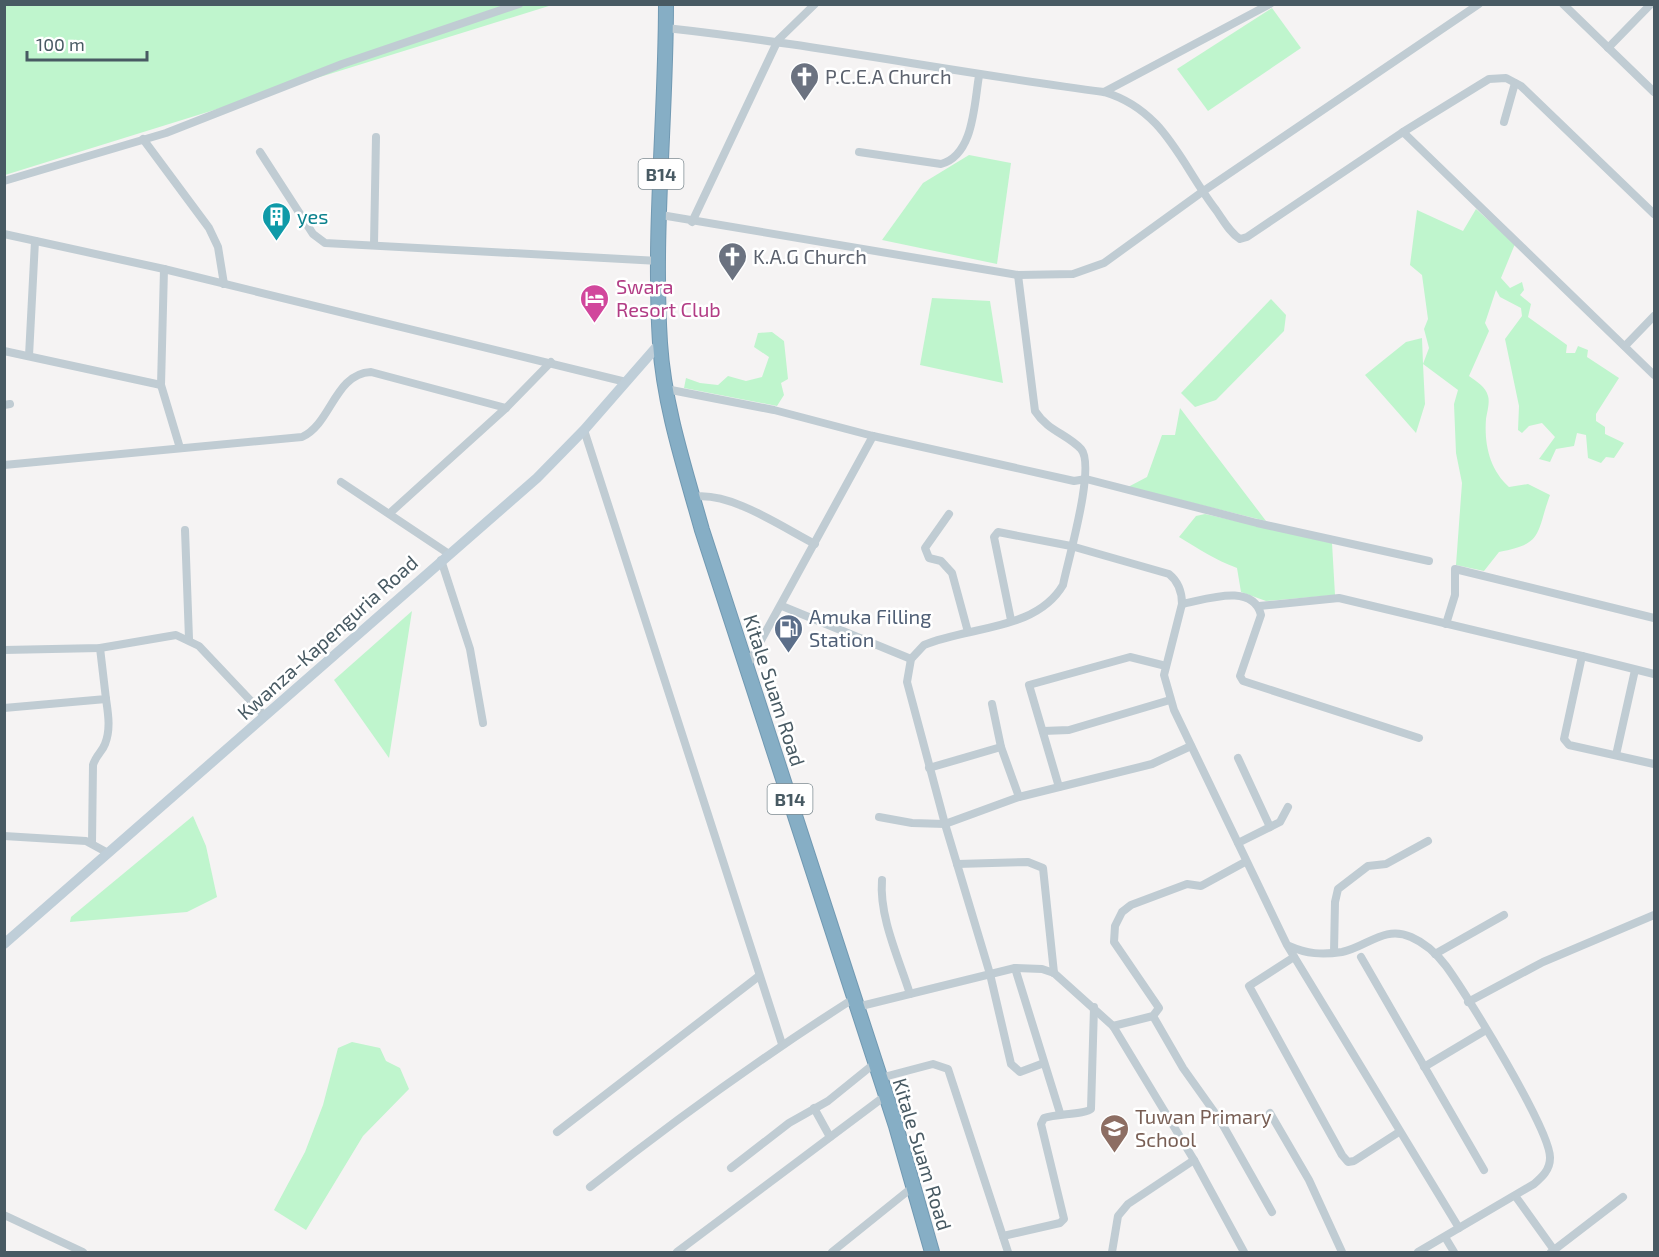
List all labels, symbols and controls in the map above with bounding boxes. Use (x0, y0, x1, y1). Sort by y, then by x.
scale bar (27, 24, 147, 62)
text: 100 m (36, 33, 85, 55)
church icon: P.C.E.A Church (788, 60, 820, 102)
place label: P.C.E.A Church (825, 64, 952, 88)
road number: B14 (638, 159, 684, 189)
building icon: yes (260, 200, 292, 242)
place label: yes (297, 204, 328, 228)
church icon: K.A.G Church (716, 240, 748, 282)
place label: K.A.G Church (753, 244, 867, 268)
place label: Swara Resort Club (616, 274, 721, 321)
hotel icon: Swara Resort Club (579, 282, 611, 324)
street label: Kwanza-Kapenguria Road (232, 550, 422, 724)
place label: Amuka Filling Station (809, 604, 931, 651)
street label: Kitale Suam Road (739, 611, 811, 769)
fuel station icon: Amuka Filling Station (772, 612, 804, 654)
road number: B14 (768, 784, 812, 814)
street label: Kitale Suam Road (888, 1075, 958, 1233)
place label: Tuwan Primary School (1135, 1104, 1272, 1151)
school or university icon: Tuwan Primary School (1098, 1112, 1130, 1154)

